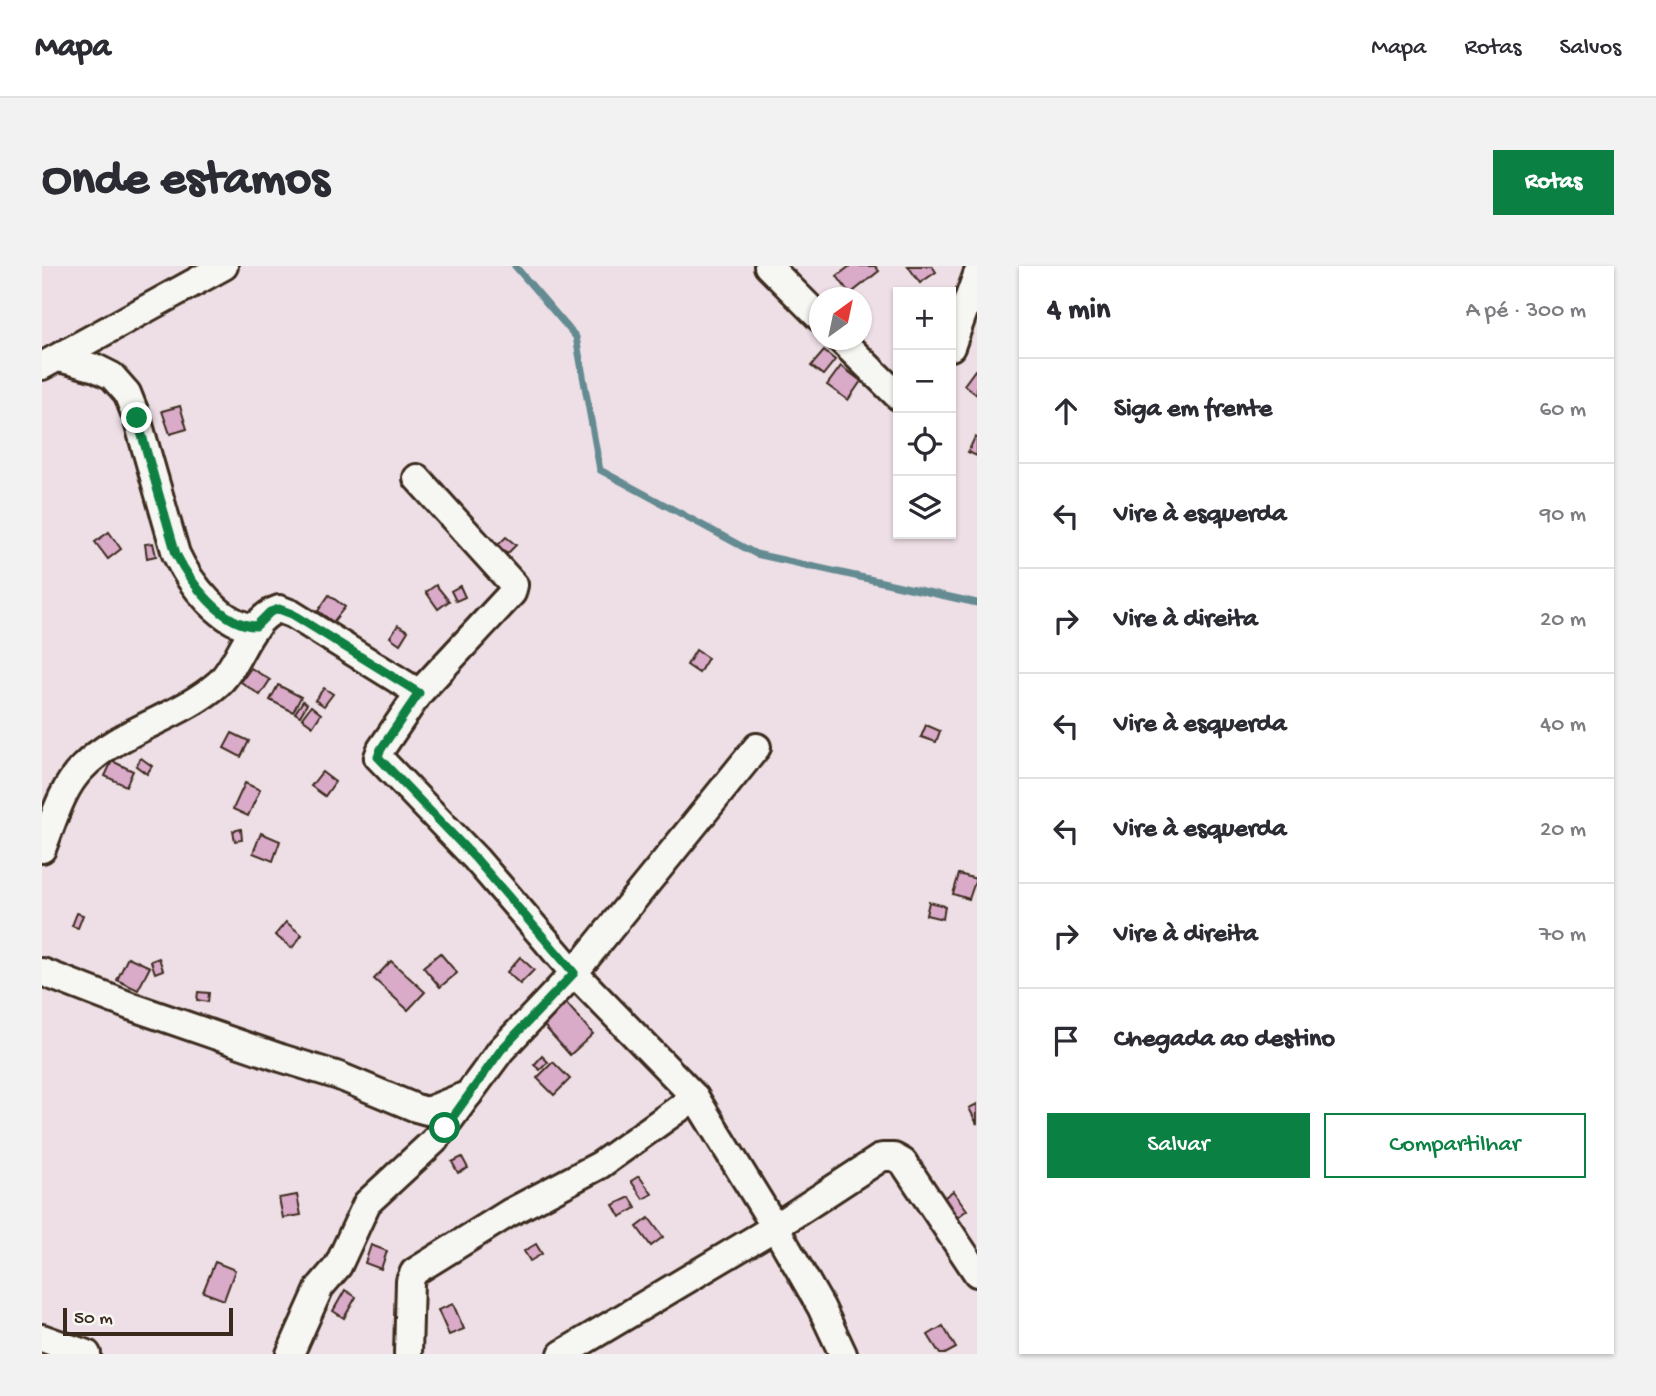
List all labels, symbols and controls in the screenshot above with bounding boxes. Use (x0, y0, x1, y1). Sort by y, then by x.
text: Mapa (35, 29, 111, 67)
text: Mapa (1371, 34, 1426, 63)
text: Rotas (1464, 34, 1521, 63)
text: Salvos (1559, 34, 1621, 63)
button: Rotas (1493, 150, 1614, 215)
text: Onde estamos (42, 153, 329, 211)
north arrow (809, 287, 872, 350)
map controls (893, 287, 956, 539)
button: + (893, 287, 956, 350)
text: 4 min (1047, 294, 1110, 329)
text: A pé · 300 m (1466, 298, 1586, 325)
button: − (893, 350, 956, 413)
icon: ahead (1047, 392, 1085, 430)
text: Siga em frente (1114, 395, 1272, 426)
text: 60 m (1540, 397, 1586, 424)
route end (121, 402, 152, 433)
button: locate (893, 413, 956, 476)
button: layers (893, 476, 956, 539)
icon: left (1047, 497, 1085, 535)
text: Vire à esquerda (1114, 500, 1287, 531)
text: 90 m (1540, 502, 1586, 529)
icon: right (1047, 602, 1085, 640)
text: Vire à direita (1114, 605, 1258, 636)
text: 20 m (1540, 607, 1586, 634)
icon: left (1047, 707, 1085, 745)
text: Vire à esquerda (1114, 710, 1287, 741)
text: 40 m (1540, 712, 1586, 739)
icon: left (1047, 812, 1085, 850)
text: Vire à esquerda (1114, 815, 1287, 846)
text: 20 m (1540, 817, 1586, 844)
icon: right (1047, 917, 1085, 955)
text: Vire à direita (1114, 920, 1258, 951)
text: 70 m (1539, 922, 1586, 949)
icon: arrive (1047, 1022, 1085, 1060)
text: Chegada ao destino (1114, 1025, 1335, 1056)
route start (429, 1112, 460, 1143)
button: Salvar (1047, 1113, 1310, 1178)
button: Compartilhar (1324, 1113, 1586, 1178)
scale bar (63, 1305, 233, 1337)
text: 50 m (74, 1308, 113, 1331)

